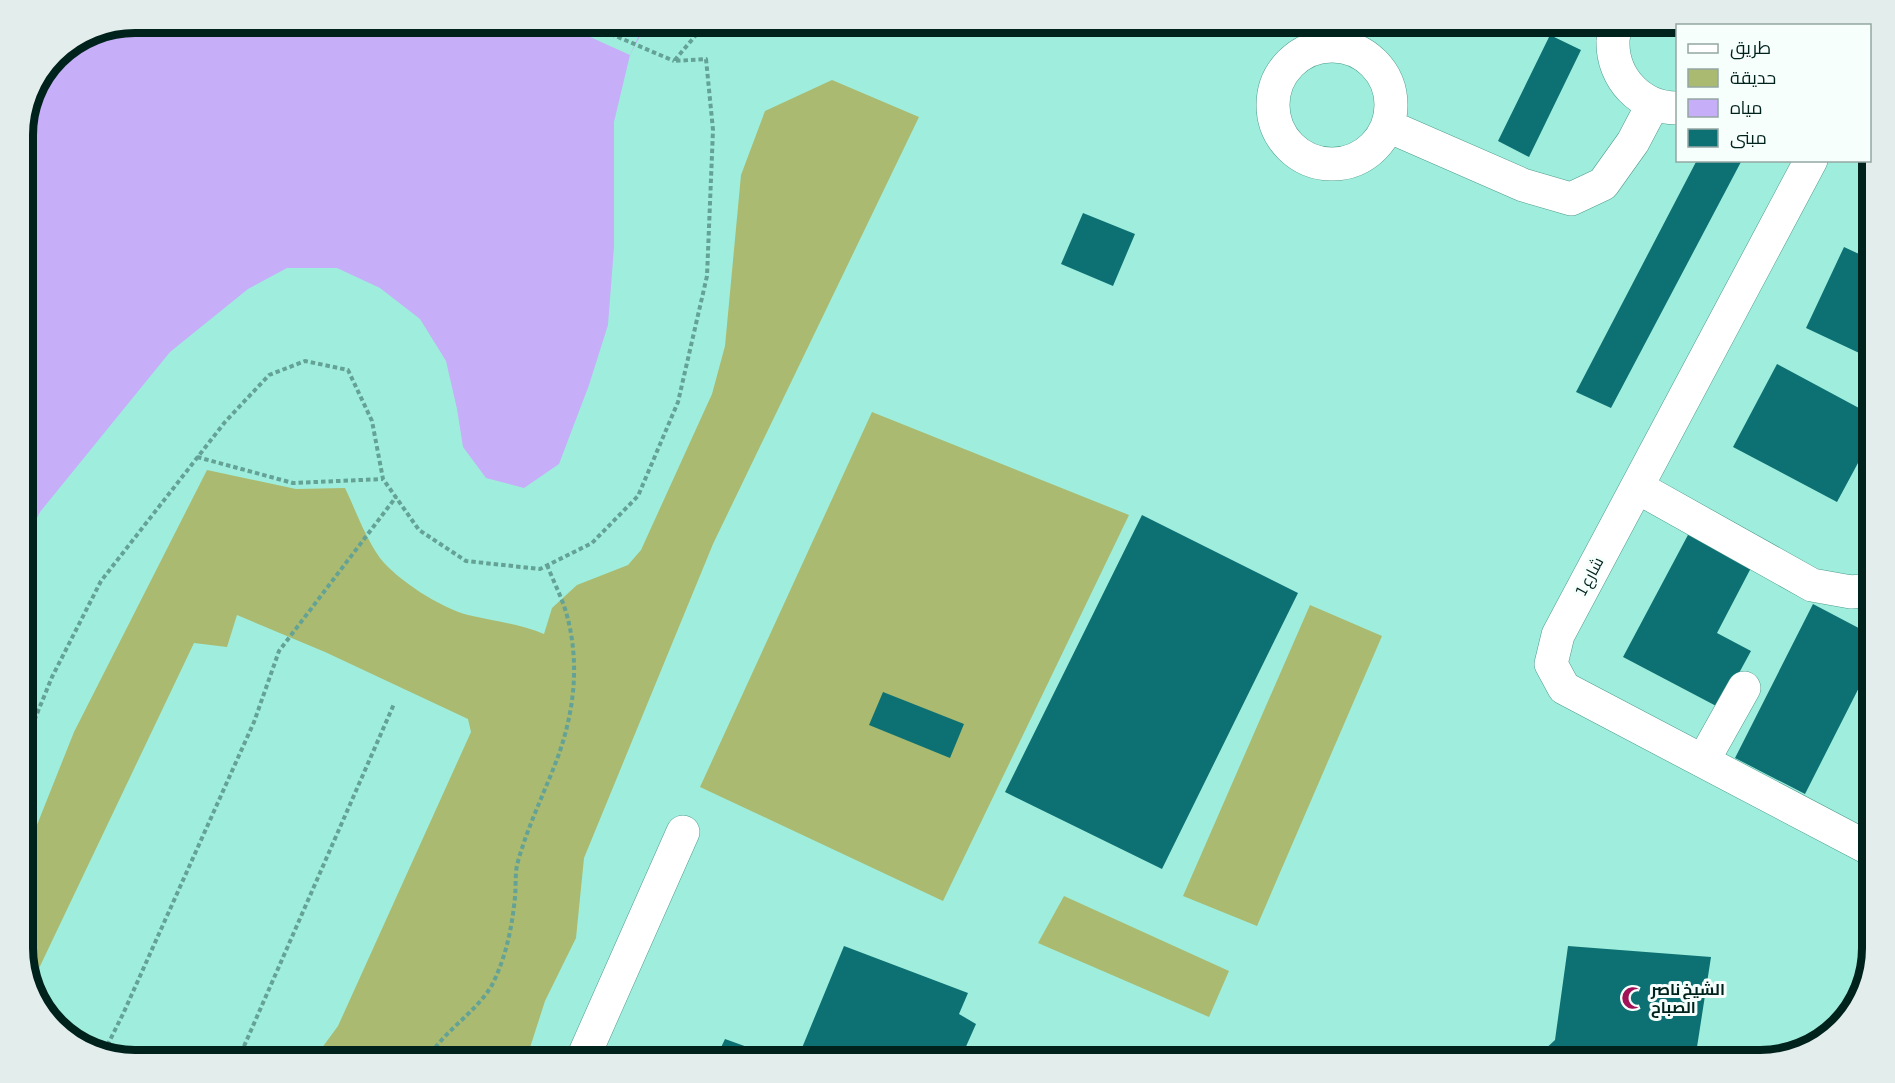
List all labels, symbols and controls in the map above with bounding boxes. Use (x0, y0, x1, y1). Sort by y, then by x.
legend (1676, 24, 1871, 162)
text: طريق (1730, 37, 1771, 60)
text: حديقة (1730, 67, 1776, 88)
text: مياه (1730, 97, 1763, 118)
text: مبنى (1730, 127, 1767, 149)
street label: شارع 1 (1571, 554, 1609, 600)
place label: الشيخ ناصر الصباح (1650, 980, 1725, 1018)
mosque icon: الشيخ ناصر الصباح (1620, 985, 1646, 1011)

